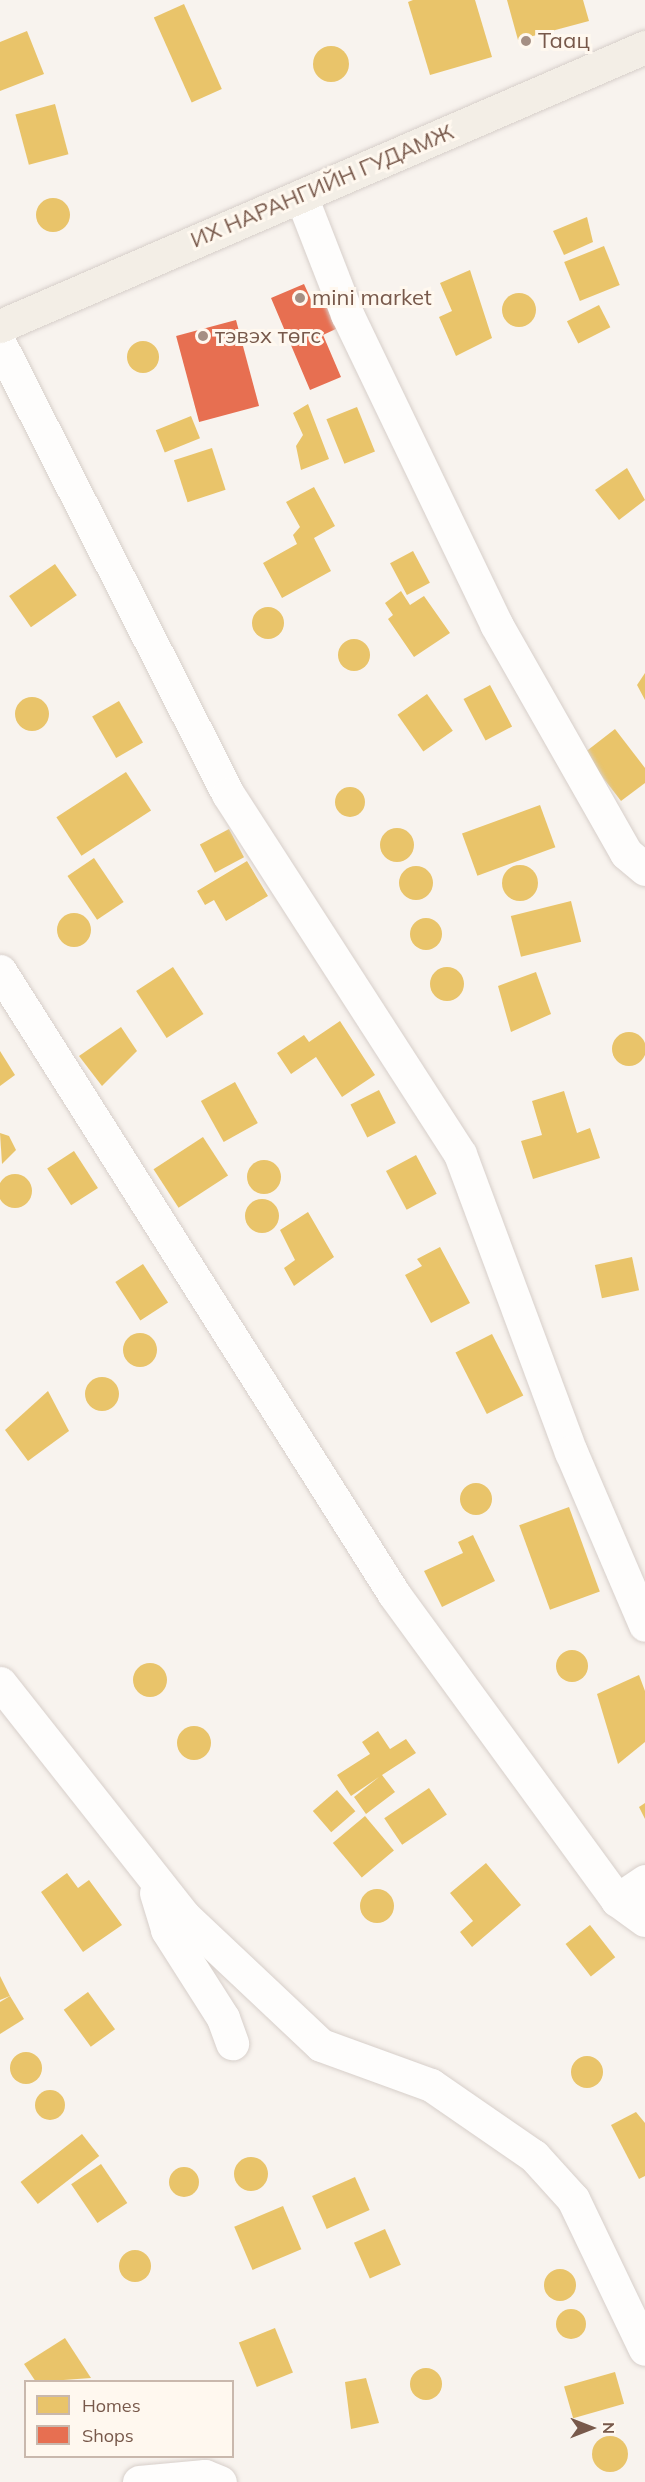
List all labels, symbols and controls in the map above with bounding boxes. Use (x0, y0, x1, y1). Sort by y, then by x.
place label: Таац (538, 28, 590, 54)
marker: Таац (519, 34, 533, 48)
street label: ИХ НАРАНГИЙН ГУДАМЖ (187, 119, 457, 253)
place label: mini market (312, 285, 432, 311)
marker: mini market (293, 291, 307, 305)
place label: тэвэх төгс (215, 323, 321, 349)
marker: тэвэх төгс (196, 329, 210, 343)
legend (24, 2380, 234, 2458)
text: Homes (82, 2394, 141, 2417)
north arrow (561, 2398, 621, 2458)
text: N (599, 2422, 619, 2434)
text: Shops (82, 2424, 134, 2447)

